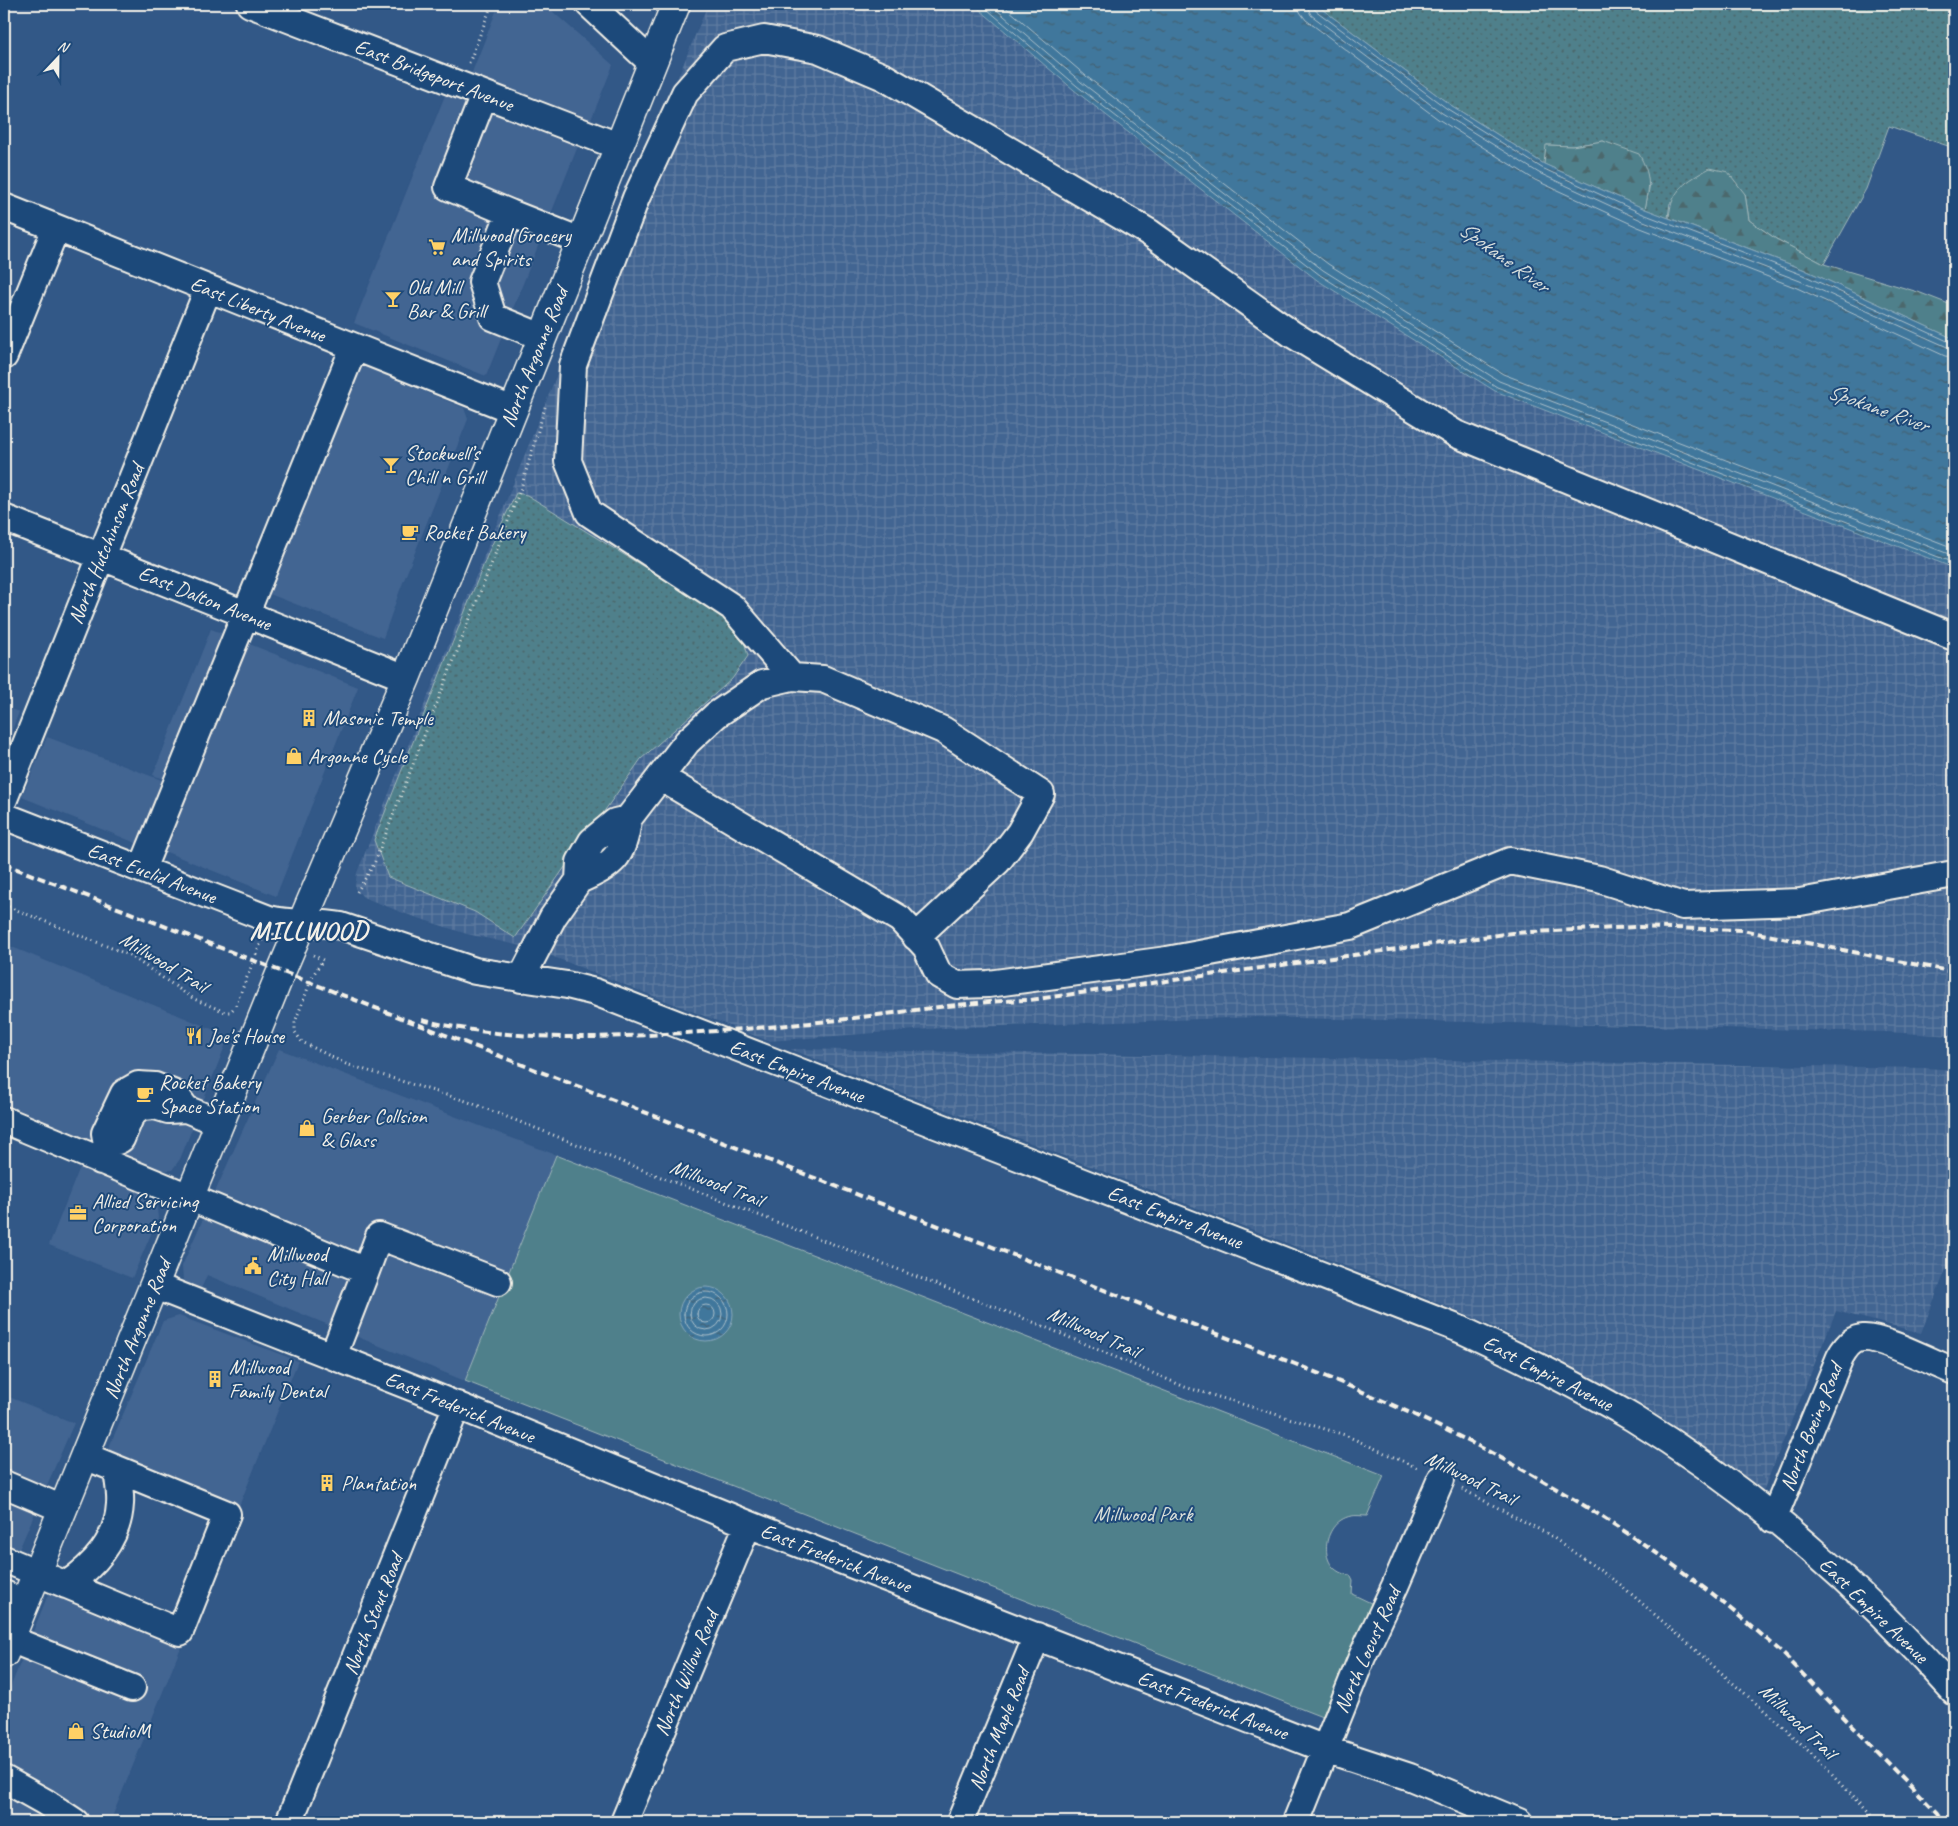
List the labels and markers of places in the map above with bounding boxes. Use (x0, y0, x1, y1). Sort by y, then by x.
place label: Millwood Grocery and Spirits (451, 222, 573, 272)
supermarket icon: Millwood Grocery and Spirits (427, 237, 447, 257)
place label: Old Mill Bar & Grill (407, 274, 489, 324)
bar icon: Old Mill Bar & Grill (383, 289, 403, 309)
place label: Stockwell’s Chill n Grill (405, 440, 488, 490)
bar icon: Stockwell’s Chill n Grill (381, 455, 401, 475)
place label: Rocket Bakery (424, 519, 527, 545)
cafe icon: Rocket Bakery (400, 522, 420, 542)
place label: Masonic Temple (323, 705, 434, 731)
building icon: Masonic Temple (299, 708, 319, 728)
place label: Argonne Cycle (308, 743, 408, 769)
shop icon: Argonne Cycle (284, 746, 304, 766)
place label: Joe's House (207, 1023, 285, 1049)
restaurant icon: Joe's House (184, 1026, 204, 1046)
place label: Rocket Bakery Space Station (159, 1069, 262, 1119)
cafe icon: Rocket Bakery Space Station (135, 1084, 155, 1104)
place label: Gerber Collsion & Glass (321, 1103, 427, 1153)
shop icon: Gerber Collsion & Glass (297, 1118, 317, 1138)
place label: Allied Servicing Corporation (92, 1188, 199, 1238)
office icon: Allied Servicing Corporation (68, 1203, 88, 1223)
place label: Millwood City Hall (267, 1241, 331, 1291)
public building icon: Millwood City Hall (243, 1256, 263, 1276)
place label: Millwood Family Dental (229, 1354, 330, 1404)
building icon: Millwood Family Dental (205, 1369, 225, 1389)
place label: Plantation (341, 1470, 417, 1496)
building icon: Plantation (317, 1473, 337, 1493)
place label: StudioM (90, 1718, 152, 1744)
shop icon: StudioM (66, 1721, 86, 1741)

